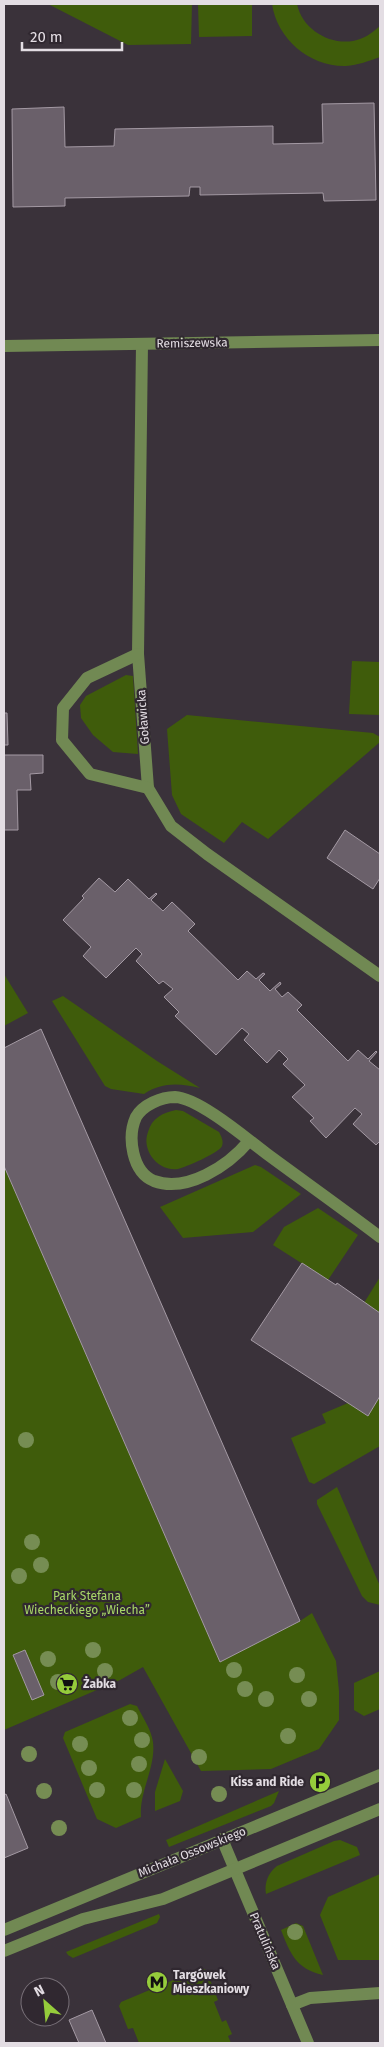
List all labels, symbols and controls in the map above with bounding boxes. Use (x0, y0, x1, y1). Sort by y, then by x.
scale bar (22, 20, 122, 52)
text: 20 m (30, 28, 63, 46)
street label: Remiszewska (156, 335, 228, 351)
street label: Goławicka (134, 689, 152, 745)
park label: Park Stefana Wiecheckiego „Wiecha” (24, 1589, 150, 1617)
supermarket icon: Żabka (55, 1672, 79, 1696)
place label: Żabka (83, 1676, 117, 1691)
parking icon: Kiss and Ride (308, 1770, 332, 1794)
place label: Kiss and Ride (231, 1775, 304, 1789)
street label: Michała Ossowskiego (136, 1824, 248, 1880)
street label: Pratulińska (247, 1910, 283, 1972)
place label: Targówek Mieszkaniowy (173, 1968, 250, 1996)
metro station icon: Targówek Mieszkaniowy (145, 1970, 169, 1994)
north arrow (20, 1977, 70, 2027)
text: N (31, 1981, 47, 2001)

